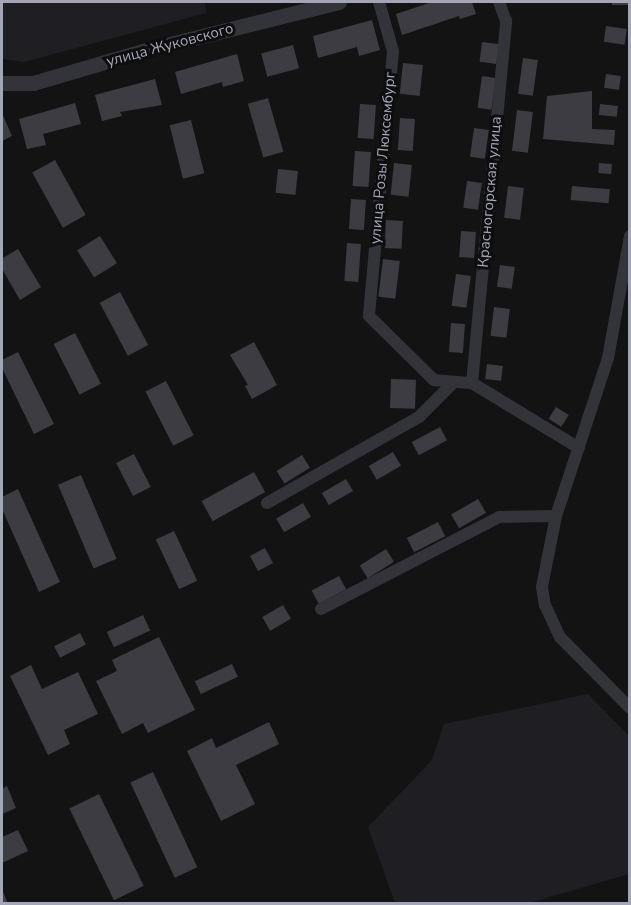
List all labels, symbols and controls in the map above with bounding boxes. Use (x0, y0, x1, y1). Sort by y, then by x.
street label: улица Жуковского (105, 19, 235, 71)
street label: улица Розы Люксембург (366, 71, 400, 245)
street label: Красногорская улица (474, 116, 506, 268)

